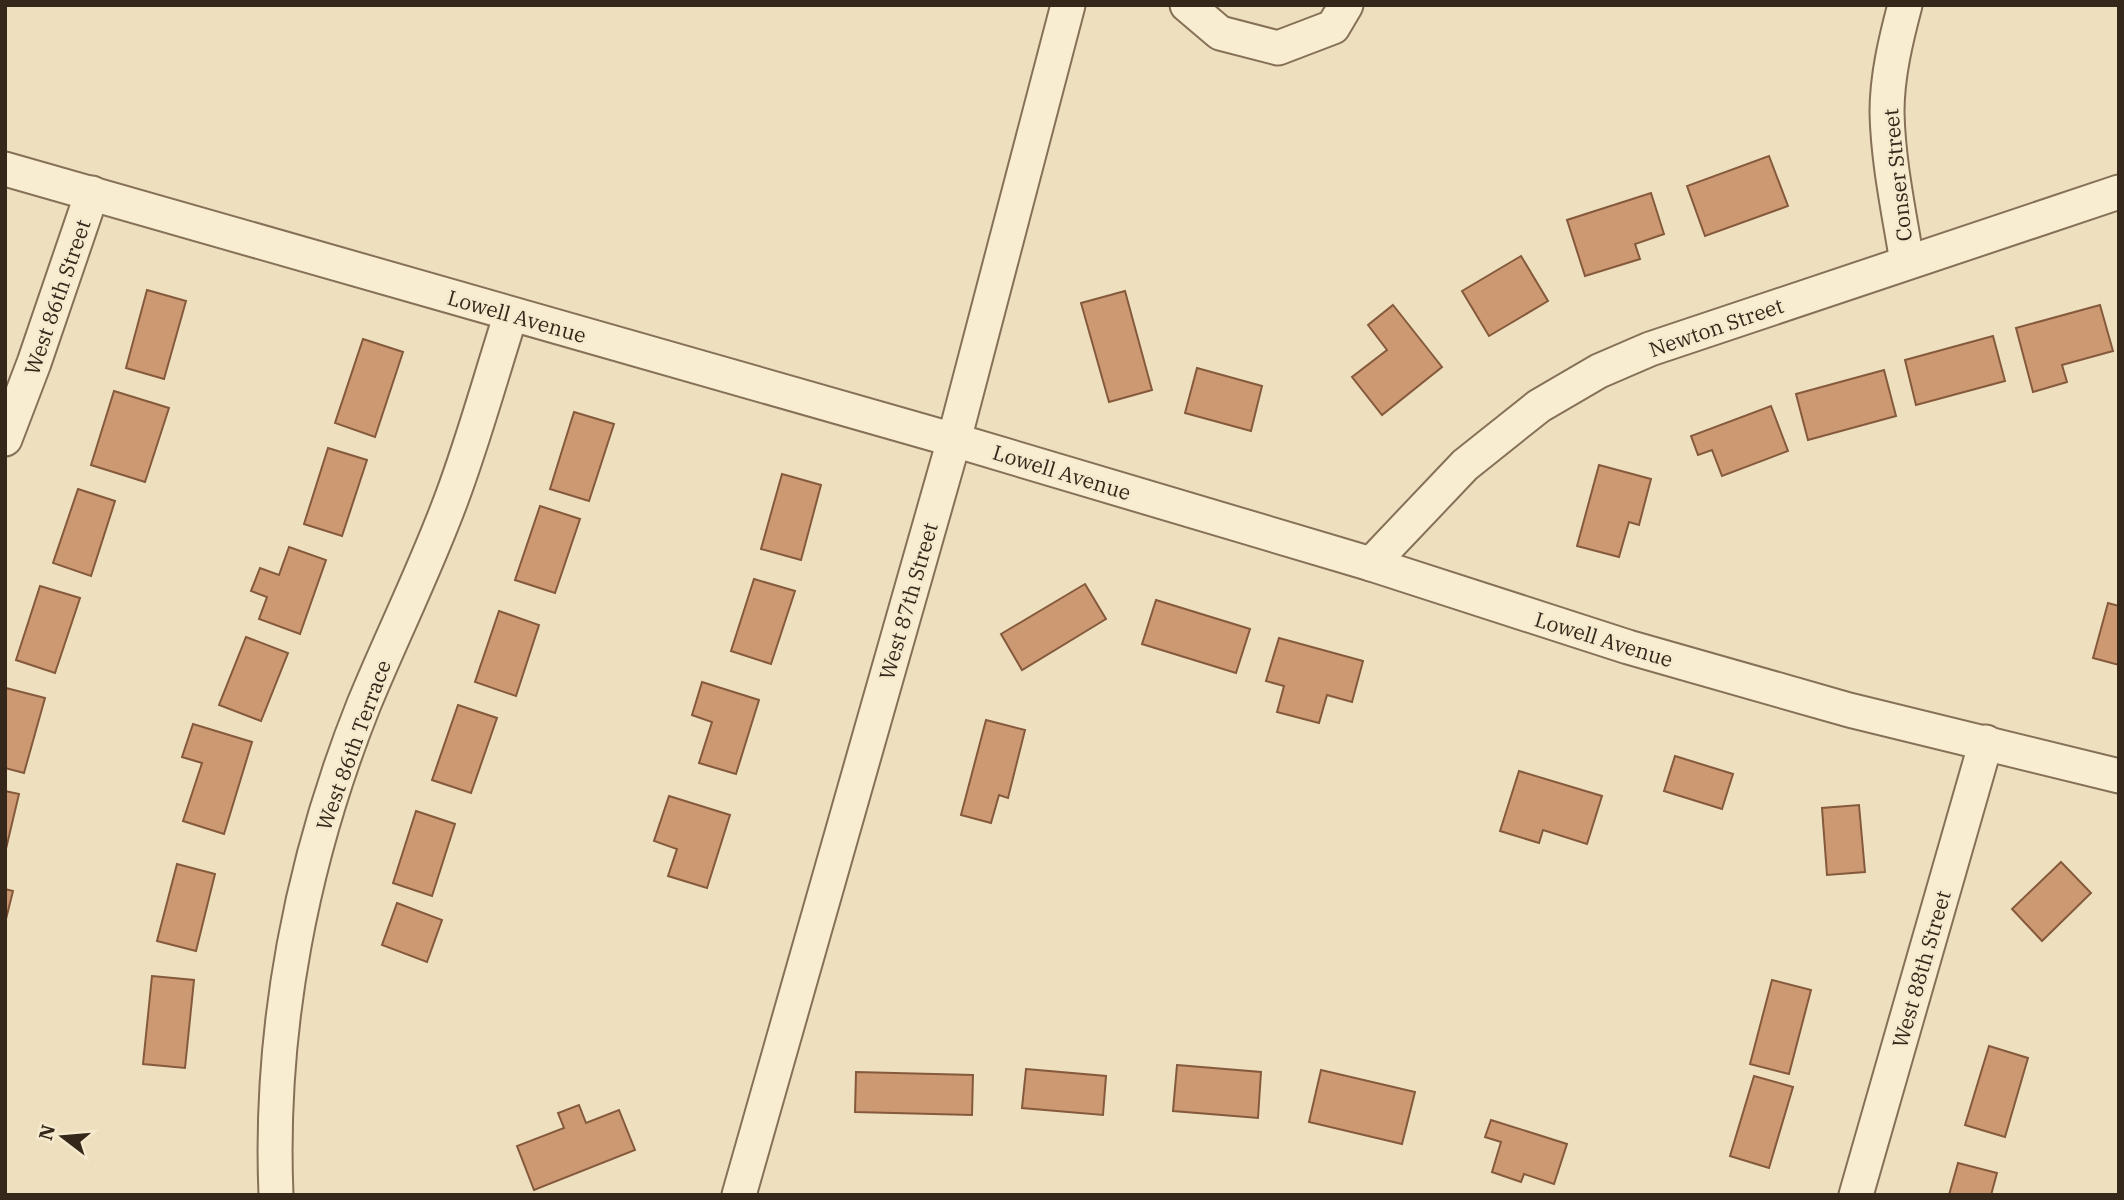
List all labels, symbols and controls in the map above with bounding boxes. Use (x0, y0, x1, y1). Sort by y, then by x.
street label: Conser Street (1876, 107, 1918, 243)
street label: West 86th Street (17, 216, 97, 378)
street label: Lowell Avenue (444, 283, 590, 349)
street label: Newton Street (1645, 291, 1787, 363)
street label: Lowell Avenue (990, 438, 1134, 506)
street label: West 87th Street (872, 519, 944, 683)
street label: Lowell Avenue (1532, 605, 1676, 673)
street label: West 86th Terrace (309, 656, 397, 834)
street label: West 88th Street (1885, 887, 1957, 1051)
north arrow (28, 1102, 98, 1172)
text: N (33, 1122, 60, 1143)

